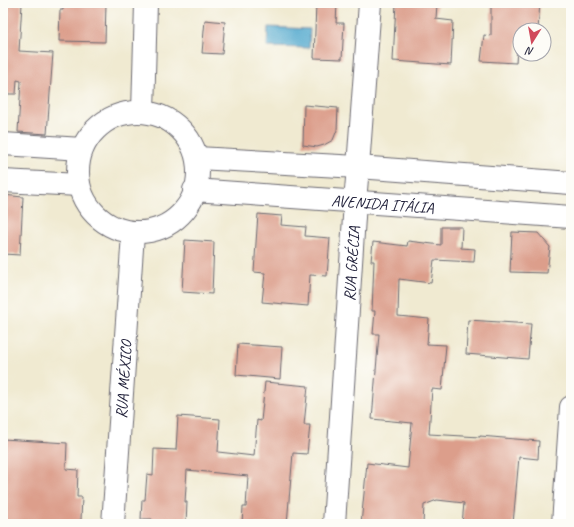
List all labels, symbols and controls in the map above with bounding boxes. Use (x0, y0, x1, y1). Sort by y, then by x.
north arrow (512, 22, 552, 62)
text: N (523, 44, 535, 59)
street label: AVENIDA ITÁLIA (331, 191, 435, 218)
street label: RUA GRÉCIA (340, 225, 364, 302)
street label: RUA MÉXICO (111, 338, 137, 419)

